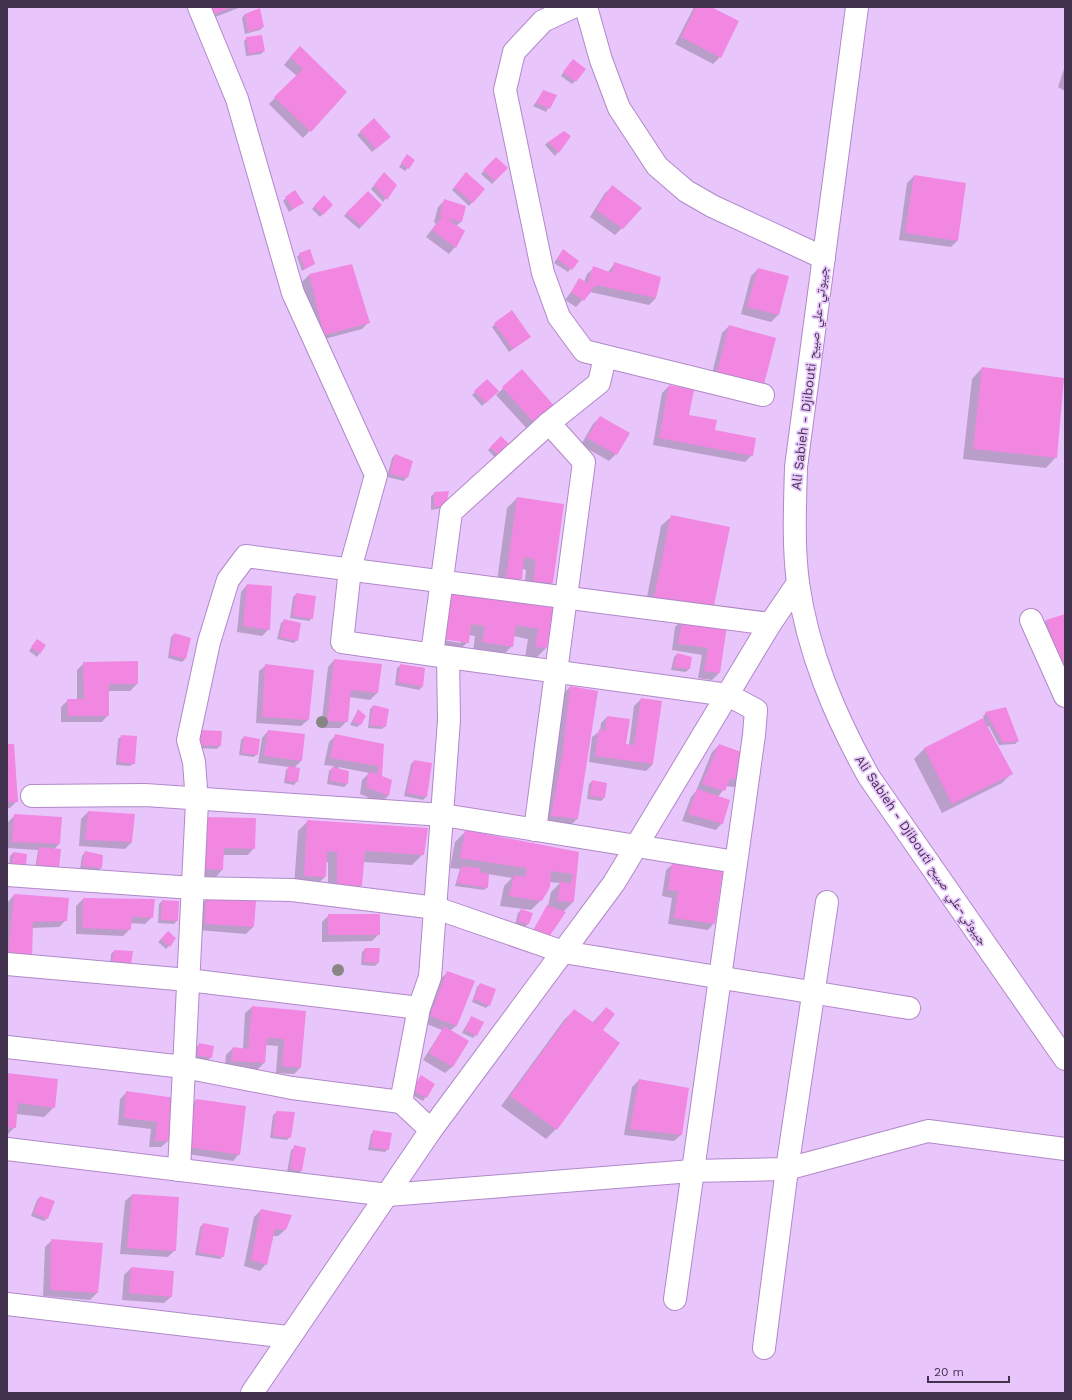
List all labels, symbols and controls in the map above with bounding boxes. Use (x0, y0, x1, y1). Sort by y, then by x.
street label: Ali Sabieh - Djibouti جيبوتي-علي صبيح (788, 265, 834, 491)
street label: Ali Sabieh - Djibouti جيبوتي-علي صبيح (850, 753, 991, 950)
scale bar (928, 1358, 1009, 1384)
text: 20 m (934, 1365, 964, 1379)

